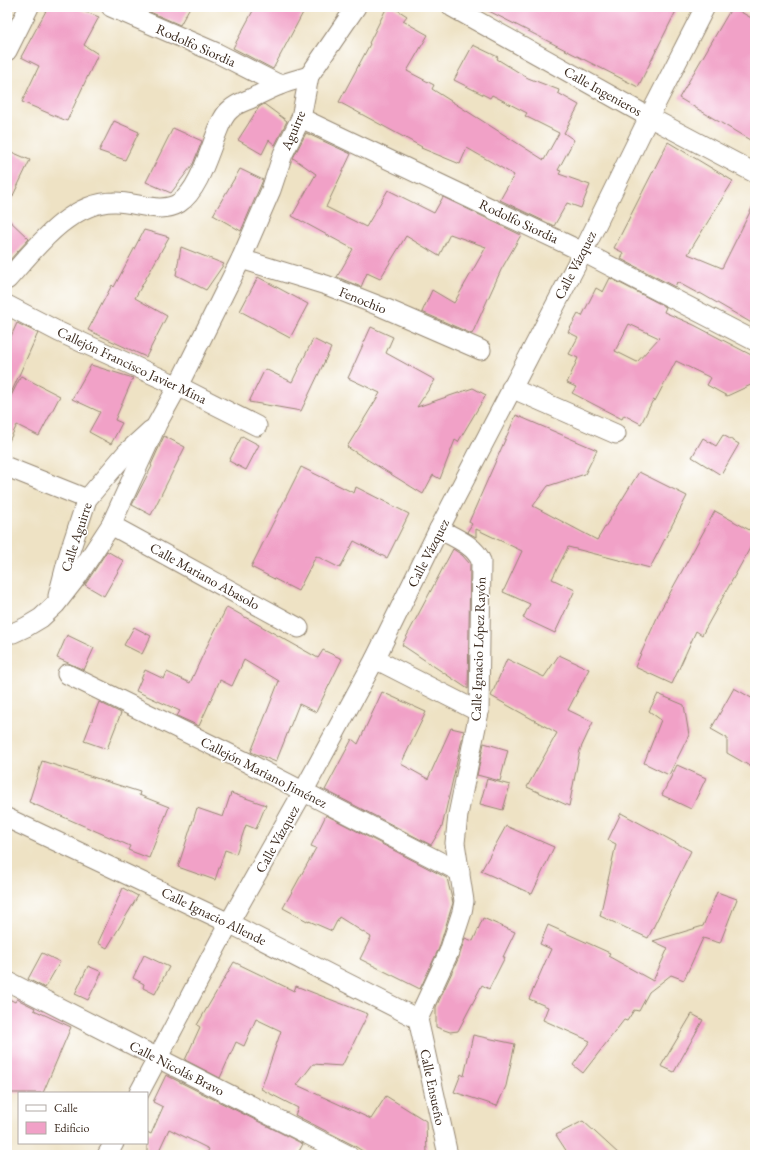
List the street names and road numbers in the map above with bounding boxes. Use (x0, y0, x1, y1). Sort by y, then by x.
street label: Rodolfo Siordia (153, 19, 239, 71)
street label: Calle Ingenieros (561, 62, 646, 120)
street label: Aguirre (276, 107, 310, 153)
street label: Rodolfo Siordia (476, 195, 562, 247)
street label: Calle Vázquez (550, 227, 600, 302)
street label: Fenochio (337, 282, 390, 318)
street label: Callejón Francisco Javier Mina (54, 322, 210, 408)
street label: Calle Aguirre (56, 500, 96, 574)
street label: Calle Vázquez (403, 515, 453, 590)
street label: Calle Mariano Abasolo (147, 538, 263, 614)
street label: Calle Ignacio López Rayón (466, 576, 490, 722)
street label: Callejón Mariano Jiménez (198, 732, 331, 812)
street label: Calle Vázquez (251, 801, 303, 876)
street label: Calle Ignacio Allende (158, 883, 270, 950)
street label: Calle Nicolás Bravo (126, 1036, 228, 1100)
street label: Calle Ensueño (416, 1047, 450, 1127)

